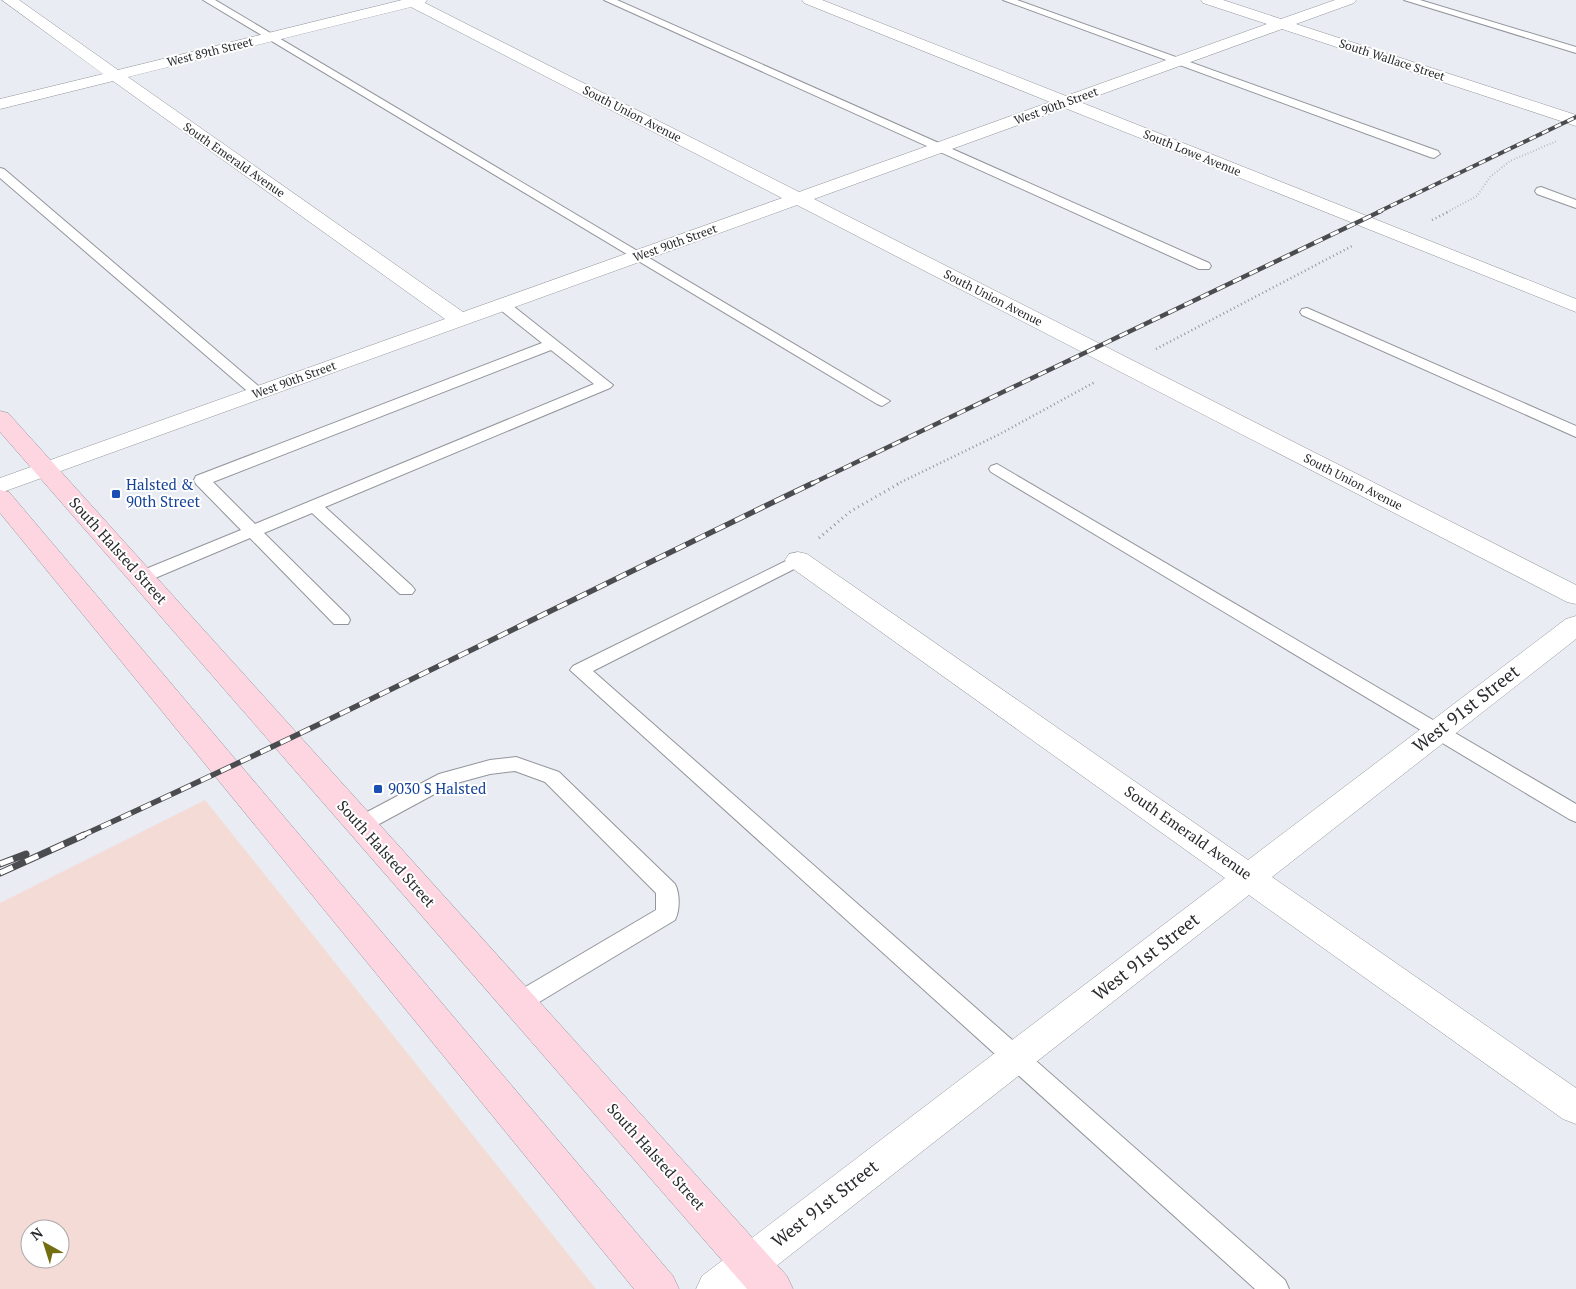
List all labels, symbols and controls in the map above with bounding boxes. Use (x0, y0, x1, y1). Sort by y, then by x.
street label: West 89th Street (165, 33, 255, 69)
street label: South Wallace Street (1337, 35, 1448, 84)
street label: South Union Avenue (580, 82, 684, 145)
street label: West 90th Street (1012, 83, 1100, 128)
street label: South Emerald Avenue (181, 119, 288, 200)
street label: South Lowe Avenue (1141, 126, 1243, 179)
street label: West 90th Street (631, 220, 719, 265)
street label: South Union Avenue (941, 266, 1045, 329)
street label: West 90th Street (250, 357, 338, 402)
street label: South Union Avenue (1301, 450, 1405, 513)
place label: Halsted & 90th Street (126, 474, 200, 511)
marker: Halsted & 90th Street (110, 488, 122, 500)
street label: South Halsted Street (65, 493, 172, 608)
street label: West 91st Street (1407, 659, 1524, 758)
place label: 9030 S Halsted (388, 778, 486, 798)
street label: South Emerald Avenue (1121, 781, 1256, 884)
marker: 9030 S Halsted (372, 783, 384, 795)
street label: South Halsted Street (333, 796, 440, 911)
street label: West 91st Street (1087, 907, 1204, 1006)
street label: South Halsted Street (603, 1099, 710, 1214)
street label: West 91st Street (766, 1154, 883, 1253)
north arrow (20, 1219, 70, 1269)
text: N (26, 1223, 47, 1244)

